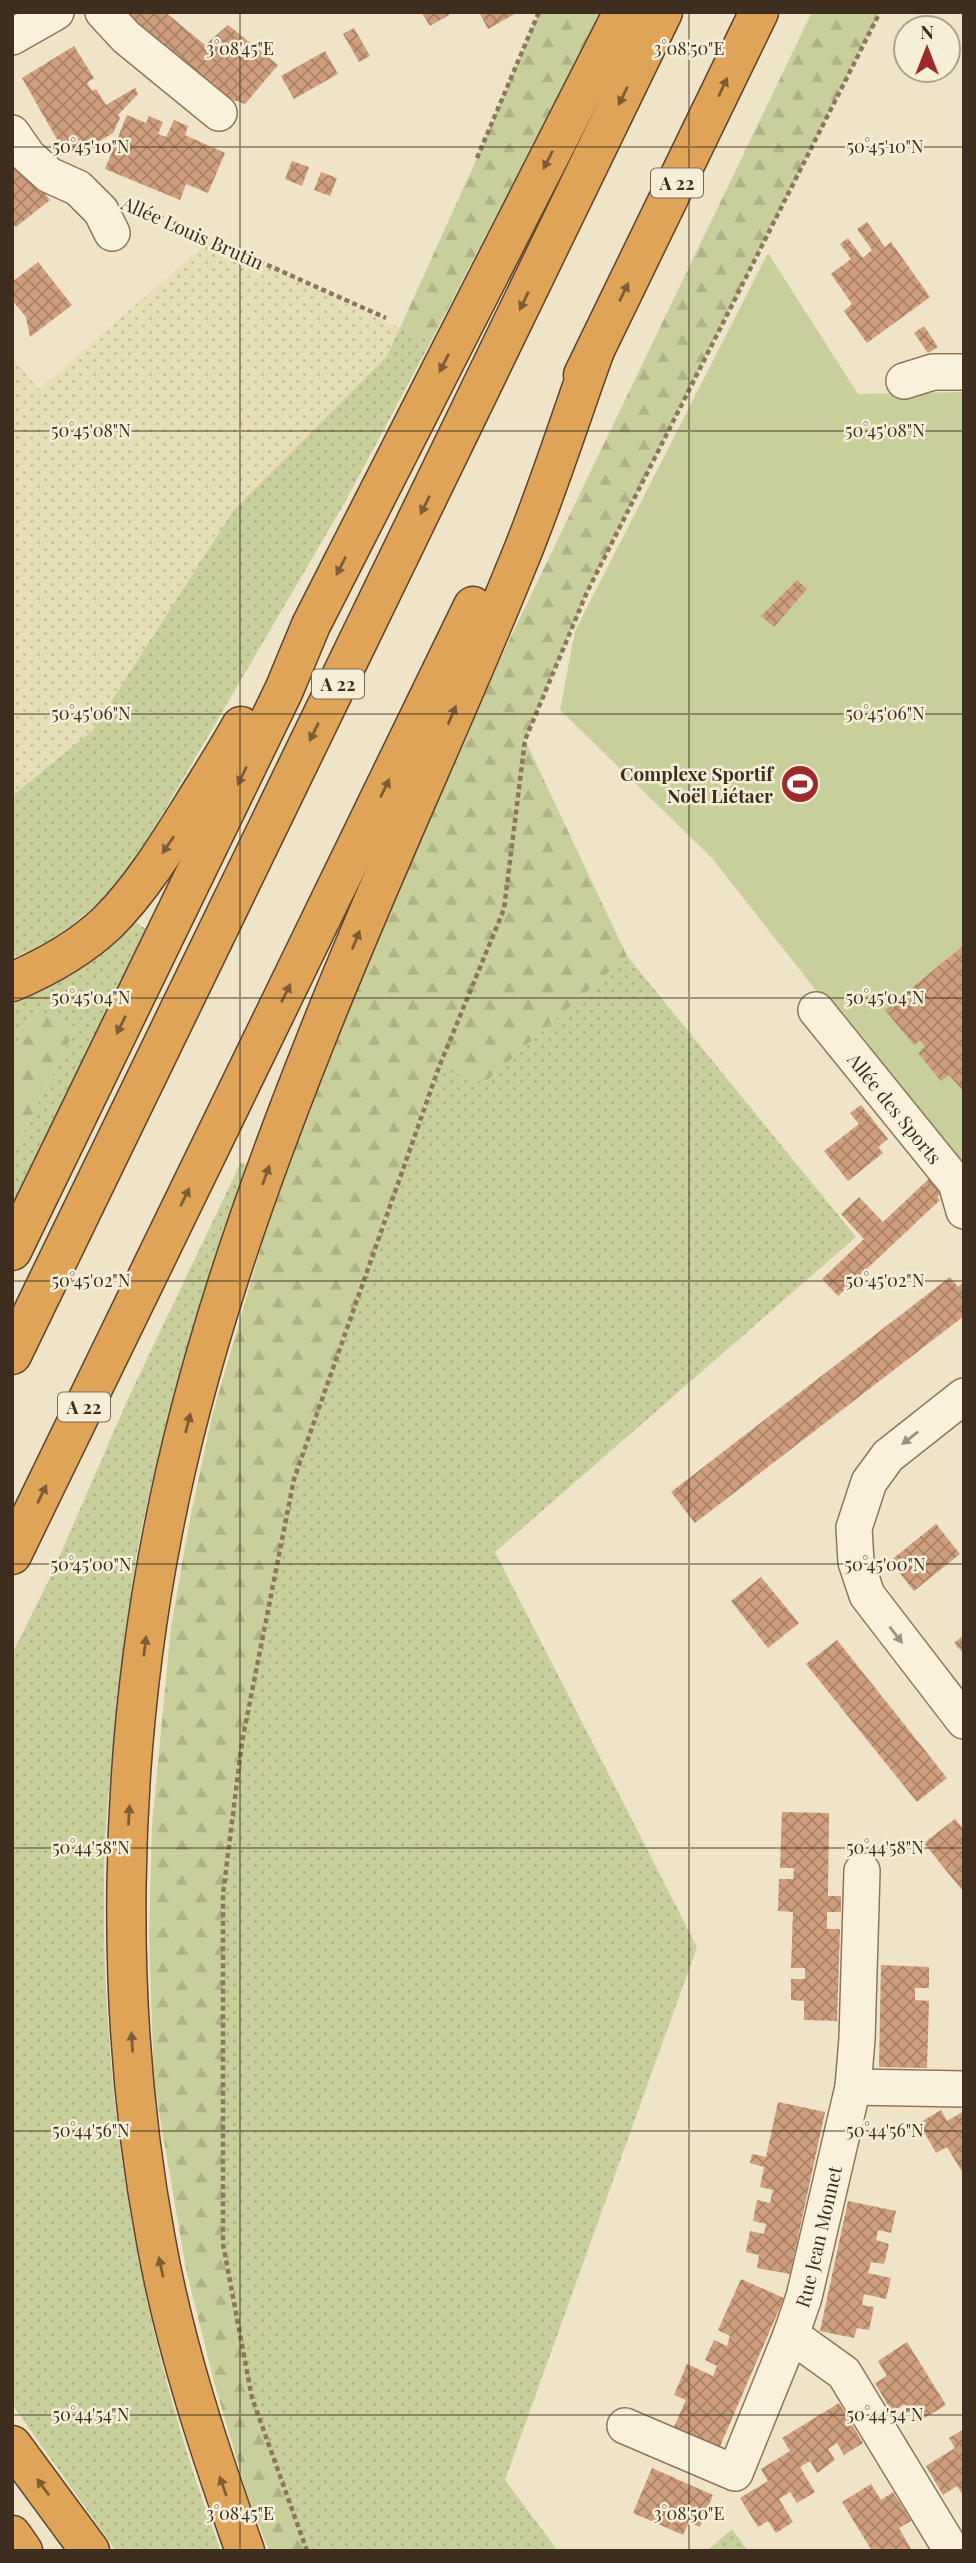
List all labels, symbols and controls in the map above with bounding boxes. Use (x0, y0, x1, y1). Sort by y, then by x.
north arrow (892, 14, 962, 84)
text: N (920, 18, 934, 44)
text: 3°08'45"E (206, 36, 274, 60)
text: 3°08'50"E (654, 36, 724, 60)
one-way arrow (718, 77, 729, 97)
one-way arrow (617, 86, 629, 106)
text: 50°45'10"N (52, 134, 130, 158)
text: 50°45'10"N (846, 134, 924, 158)
one-way arrow (542, 150, 553, 170)
road number: A 22 (651, 168, 703, 198)
street label: Allée Louis Brutin (117, 189, 269, 275)
one-way arrow (618, 282, 630, 302)
one-way arrow (518, 291, 530, 311)
one-way arrow (439, 353, 450, 373)
text: 50°45'08"N (51, 418, 131, 442)
text: 50°45'08"N (845, 418, 925, 442)
one-way arrow (419, 495, 430, 515)
one-way arrow (336, 556, 347, 576)
road number: A 22 (312, 670, 364, 698)
text: 50°45'06"N (51, 701, 131, 725)
text: 50°45'06"N (845, 701, 925, 725)
one-way arrow (447, 704, 458, 725)
one-way arrow (309, 722, 320, 742)
place label: Complexe Sportif Noël Liétaer (620, 760, 775, 808)
sports icon: Complexe Sportif Noël Liétaer (779, 763, 821, 805)
one-way arrow (236, 766, 247, 786)
one-way arrow (379, 778, 391, 798)
one-way arrow (161, 835, 174, 855)
one-way arrow (351, 929, 362, 950)
one-way arrow (280, 983, 291, 1003)
text: 50°45'04"N (52, 985, 131, 1009)
text: 50°45'04"N (846, 985, 925, 1009)
one-way arrow (115, 1015, 126, 1035)
street label: Allée des Sports (842, 1046, 948, 1169)
one-way arrow (261, 1165, 272, 1186)
one-way arrow (180, 1187, 191, 1207)
text: 50°45'02"N (52, 1268, 131, 1292)
text: 50°45'02"N (846, 1268, 925, 1292)
road number: A 22 (58, 1392, 110, 1422)
one-way arrow (183, 1412, 194, 1434)
one-way arrow (901, 1430, 919, 1444)
one-way arrow (36, 1484, 48, 1504)
text: 50°45'00"N (51, 1552, 132, 1576)
text: 50°45'00"N (845, 1552, 926, 1576)
one-way arrow (889, 1625, 904, 1643)
one-way arrow (140, 1635, 151, 1657)
one-way arrow (123, 1803, 134, 1825)
text: 50°44'58"N (52, 1835, 130, 1859)
text: 50°44'58"N (846, 1835, 924, 1859)
one-way arrow (126, 2031, 137, 2053)
text: 50°44'56"N (52, 2118, 130, 2142)
text: 50°44'56"N (846, 2118, 924, 2142)
street label: Rue Jean Monnet (788, 2163, 847, 2311)
one-way arrow (155, 2256, 166, 2278)
text: 50°44'54"N (53, 2402, 130, 2426)
text: 50°44'54"N (847, 2402, 924, 2426)
one-way arrow (217, 2476, 228, 2497)
one-way arrow (36, 2478, 50, 2496)
text: 3°08'45"E (206, 2501, 274, 2525)
text: 3°08'50"E (654, 2501, 724, 2525)

